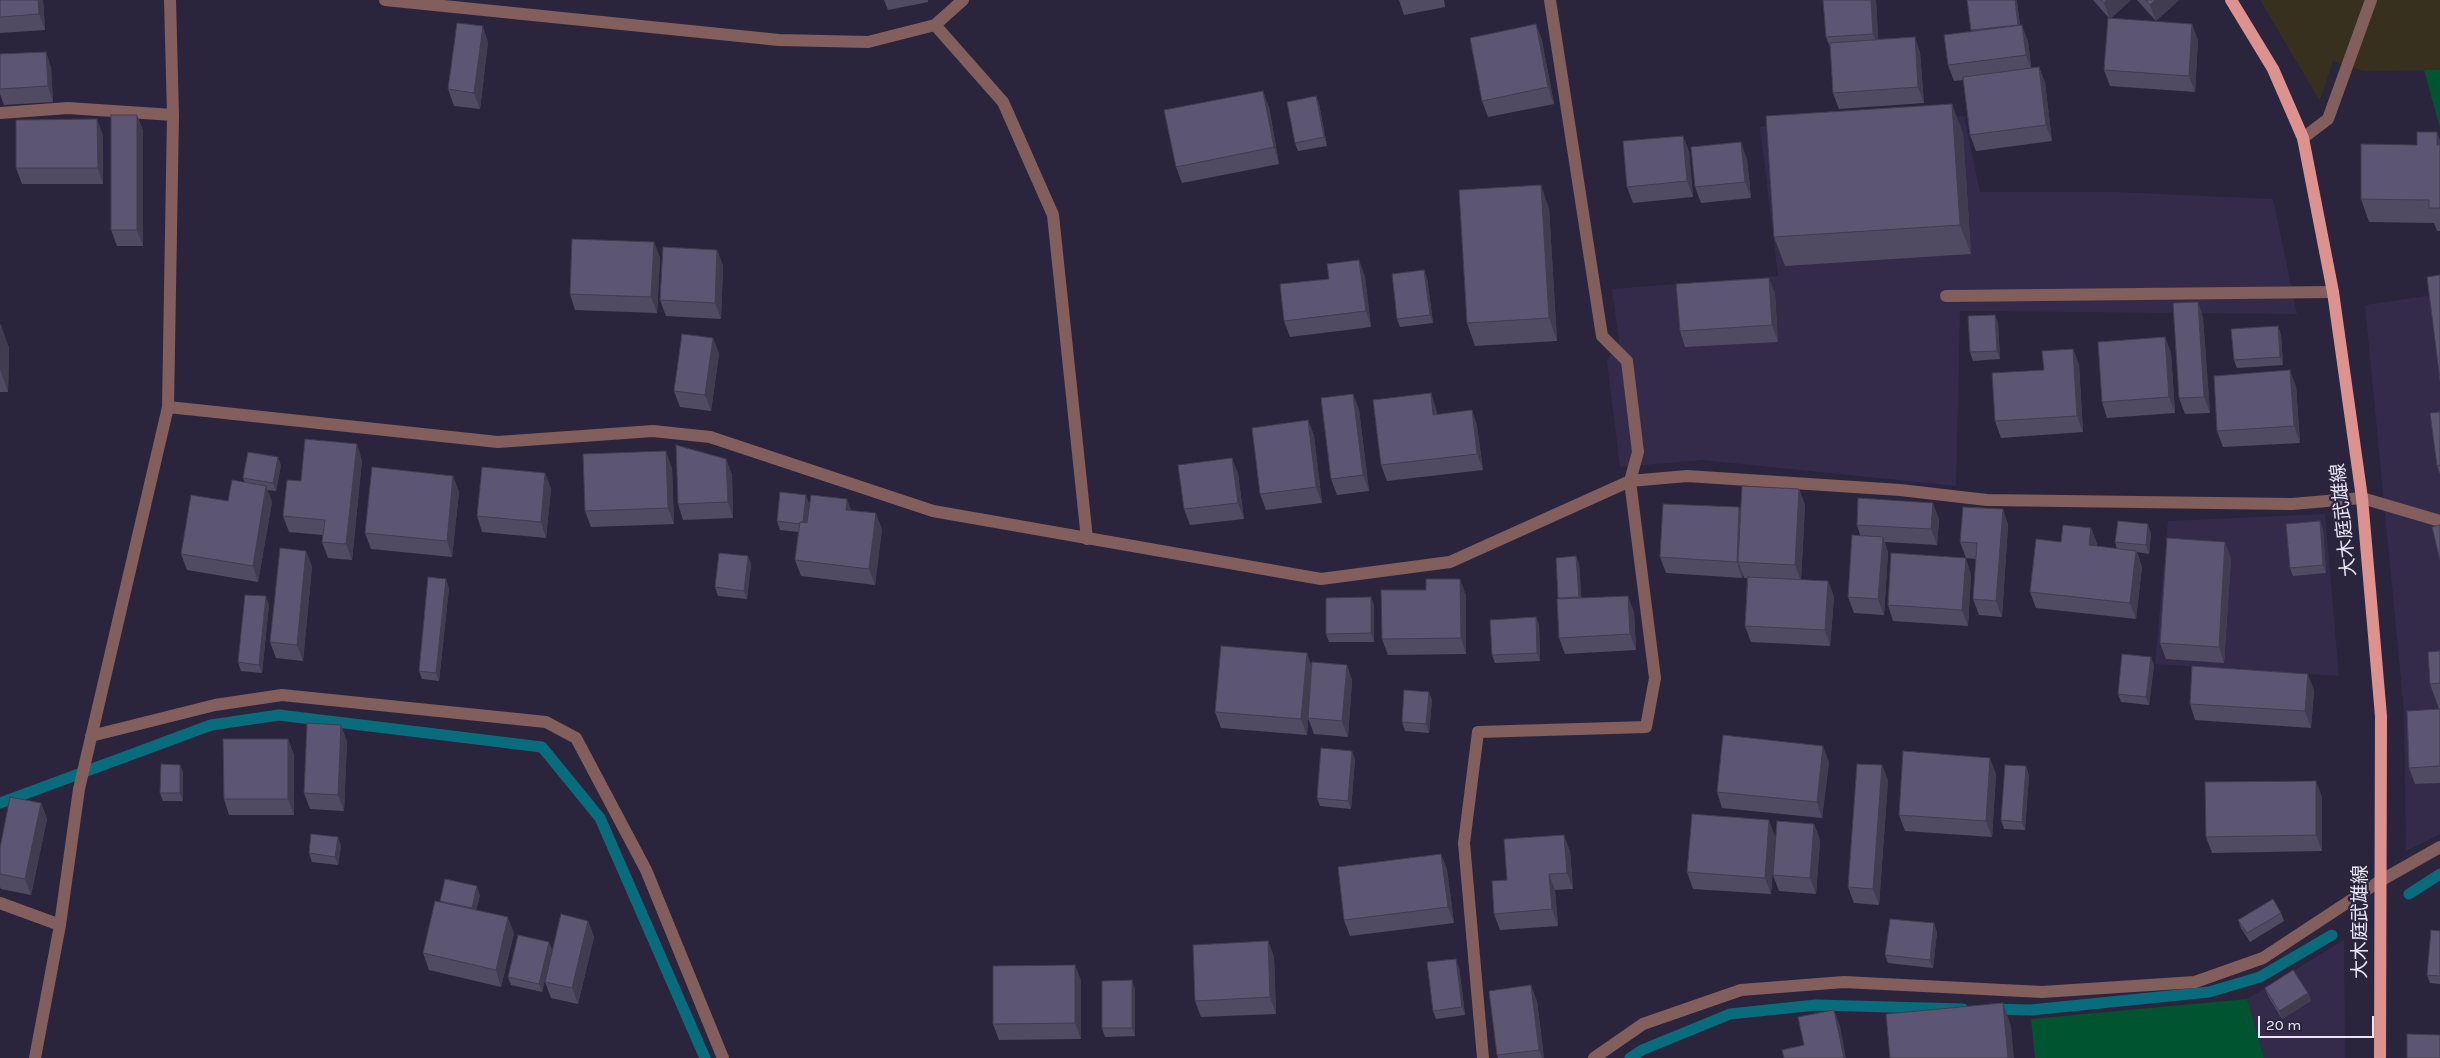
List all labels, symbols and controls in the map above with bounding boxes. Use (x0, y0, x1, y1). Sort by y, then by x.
street label: 大木庭武雄線 (2327, 462, 2361, 578)
street label: 大木庭武雄線 (2350, 865, 2372, 979)
scale bar (2260, 1006, 2376, 1038)
text: 20 m (2266, 1016, 2301, 1034)

